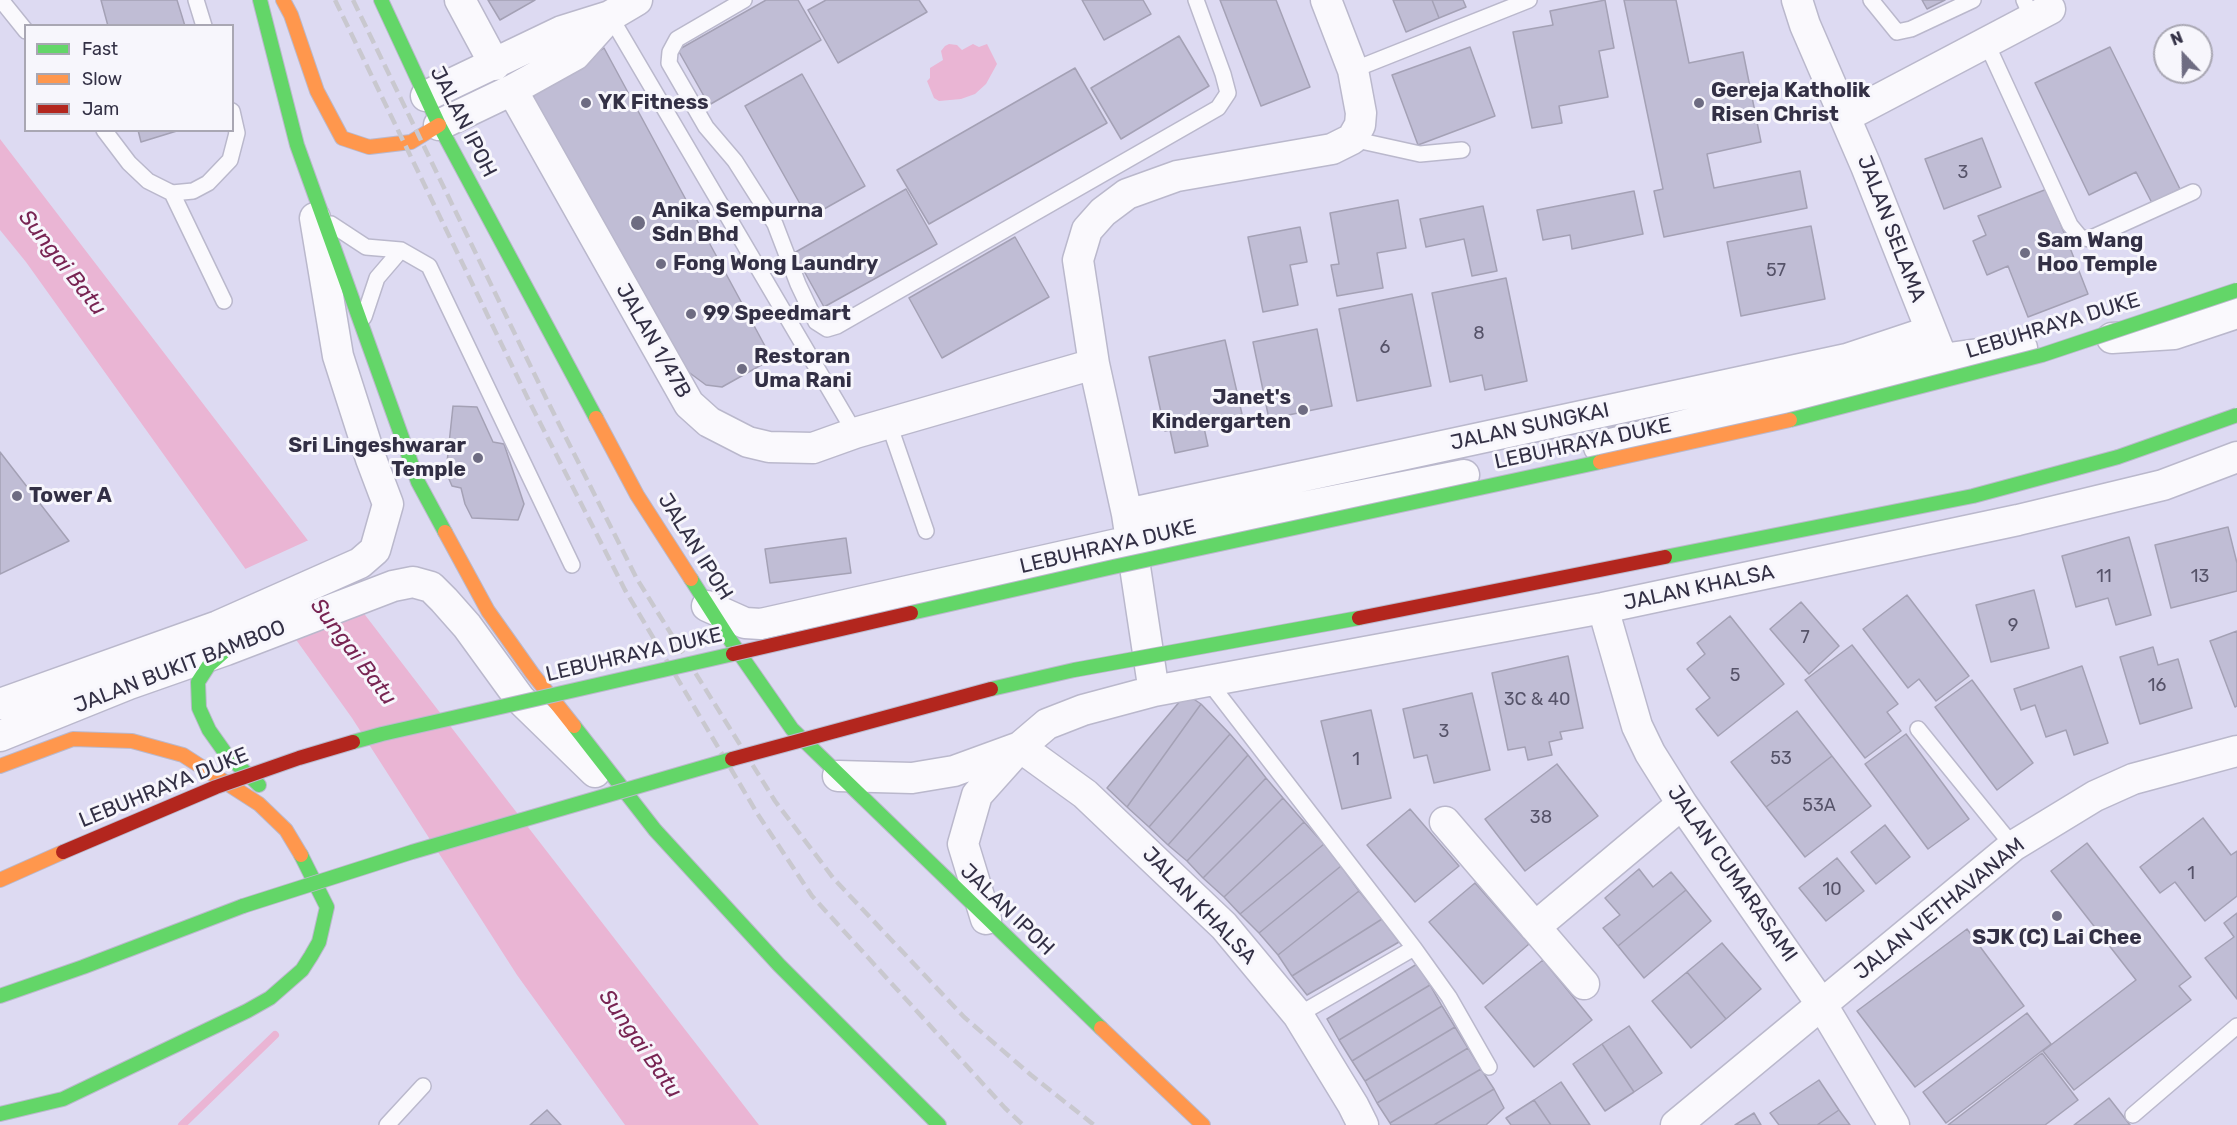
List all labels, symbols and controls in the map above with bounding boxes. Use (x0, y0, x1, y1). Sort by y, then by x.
legend (24, 24, 234, 132)
north arrow (2153, 24, 2213, 84)
text: N (2168, 28, 2186, 50)
text: Fast (82, 38, 118, 60)
street label: JALAN IPOH (424, 62, 502, 182)
text: Slow (82, 68, 122, 90)
place label: Gereja Katholik Risen Christ (1711, 78, 1870, 128)
place label: YK Fitness (598, 90, 709, 116)
marker: YK Fitness (579, 96, 593, 110)
marker: Gereja Katholik Risen Christ (1692, 96, 1706, 110)
text: Jam (82, 98, 119, 120)
street label: JALAN SELAMA (1851, 152, 1931, 306)
house number: 3 (1958, 162, 1968, 184)
place label: Anika Sempurna Sdn Bhd (652, 198, 823, 248)
water label: Sungai Batu (13, 205, 111, 321)
marker: Anika Sempurna Sdn Bhd (629, 214, 647, 232)
place label: Sam Wang Hoo Temple (2037, 228, 2158, 278)
marker: Sam Wang Hoo Temple (2018, 246, 2032, 260)
place label: Fong Wong Laundry (673, 251, 878, 277)
marker: Fong Wong Laundry (654, 257, 668, 271)
house number: 57 (1766, 260, 1786, 282)
street label: JALAN 1/47B (610, 279, 696, 403)
street label: LEBUHRAYA DUKE (1963, 288, 2143, 364)
place label: 99 Speedmart (703, 301, 851, 327)
marker: 99 Speedmart (684, 307, 698, 321)
house number: 8 (1473, 323, 1485, 345)
house number: 6 (1380, 337, 1390, 359)
place label: Restoran Uma Rani (754, 344, 852, 394)
marker: Restoran Uma Rani (735, 362, 749, 376)
place label: Janet's Kindergarten (1151, 385, 1291, 435)
street label: JALAN SUNGKAI (1448, 398, 1612, 456)
marker: Janet's Kindergarten (1296, 403, 1310, 417)
street label: LEBUHRAYA DUKE (1492, 413, 1674, 475)
place label: Sri Lingeshwarar Temple (288, 433, 466, 483)
marker: Sri Lingeshwarar Temple (471, 451, 485, 465)
place label: Tower A (29, 483, 112, 509)
marker: Tower A (10, 489, 24, 503)
street label: JALAN IPOH (652, 489, 738, 605)
street label: LEBUHRAYA DUKE (1017, 514, 1199, 580)
street label: JALAN KHALSA (1621, 560, 1777, 616)
house number: 11 (2096, 566, 2112, 588)
house number: 13 (2191, 566, 2209, 588)
water label: Sungai Batu (304, 594, 402, 710)
street label: JALAN BUKIT BAMBOO (71, 615, 289, 719)
house number: 9 (2008, 615, 2018, 637)
street label: LEBUHRAYA DUKE (543, 622, 725, 688)
house number: 7 (1800, 627, 1810, 649)
house number: 5 (1730, 665, 1740, 687)
house number: 16 (2148, 675, 2166, 697)
house number: 3C & 40 (1504, 689, 1570, 711)
house number: 3 (1439, 721, 1449, 743)
street label: LEBUHRAYA DUKE (76, 743, 252, 833)
house number: 53 (1770, 748, 1792, 770)
house number: 1 (1352, 749, 1360, 771)
street label: JALAN CUMARASAMI (1662, 781, 1802, 967)
house number: 53A (1802, 795, 1836, 817)
house number: 38 (1530, 807, 1552, 829)
street label: JALAN VETHAVANAM (1850, 833, 2030, 985)
street label: JALAN KHALSA (1137, 842, 1261, 970)
street label: JALAN IPOH (955, 859, 1059, 961)
house number: 1 (2187, 863, 2195, 885)
house number: 10 (1822, 879, 1842, 901)
marker: SJK (C) Lai Chee (2050, 909, 2064, 923)
place label: SJK (C) Lai Chee (1972, 925, 2142, 951)
water label: Sungai Batu (593, 985, 687, 1103)

